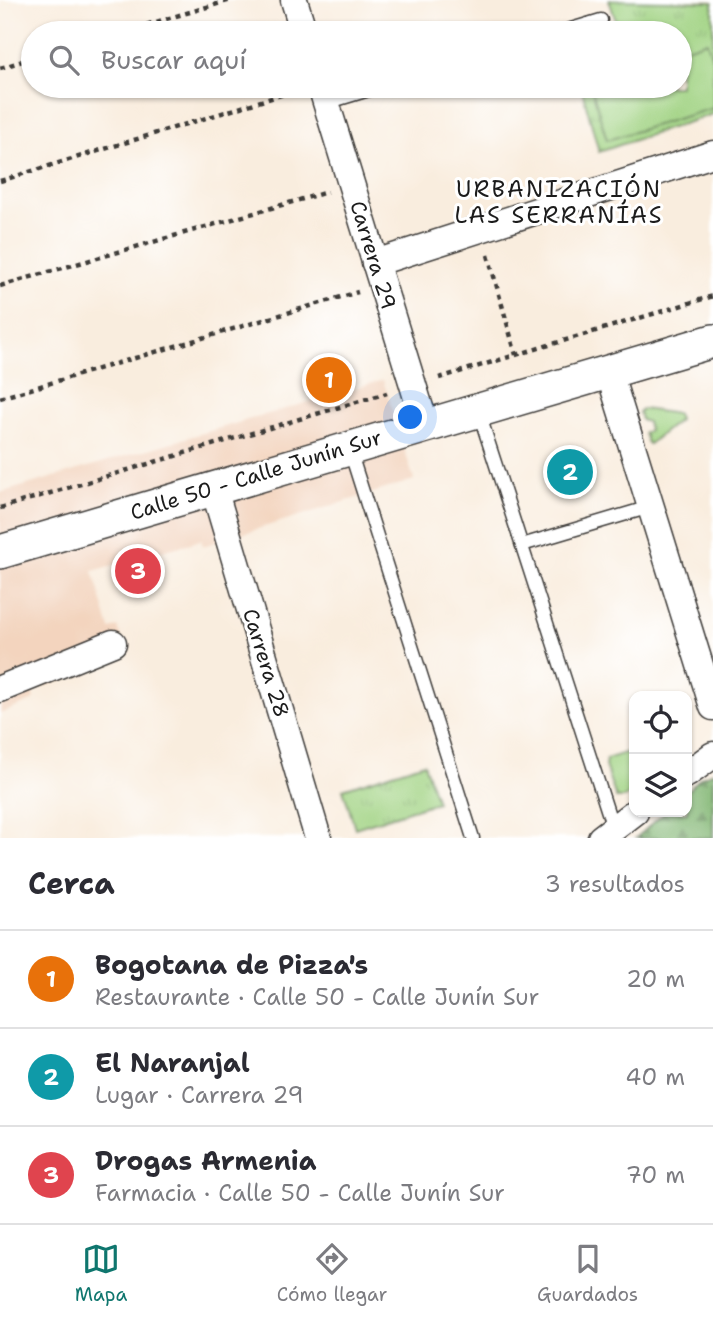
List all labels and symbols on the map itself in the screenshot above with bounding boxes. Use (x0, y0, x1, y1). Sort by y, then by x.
district label: URBANIZACIÓN LAS SERRANÍAS (455, 173, 664, 230)
street label: Carrera 29 (343, 197, 403, 313)
pin: 1 (306, 354, 352, 406)
your location (393, 400, 427, 434)
street label: Calle 50 - Calle Junín Sur (127, 423, 385, 527)
pin: 2 (547, 446, 593, 498)
pin: 3 (115, 545, 161, 597)
street label: Carrera 28 (236, 605, 296, 721)

